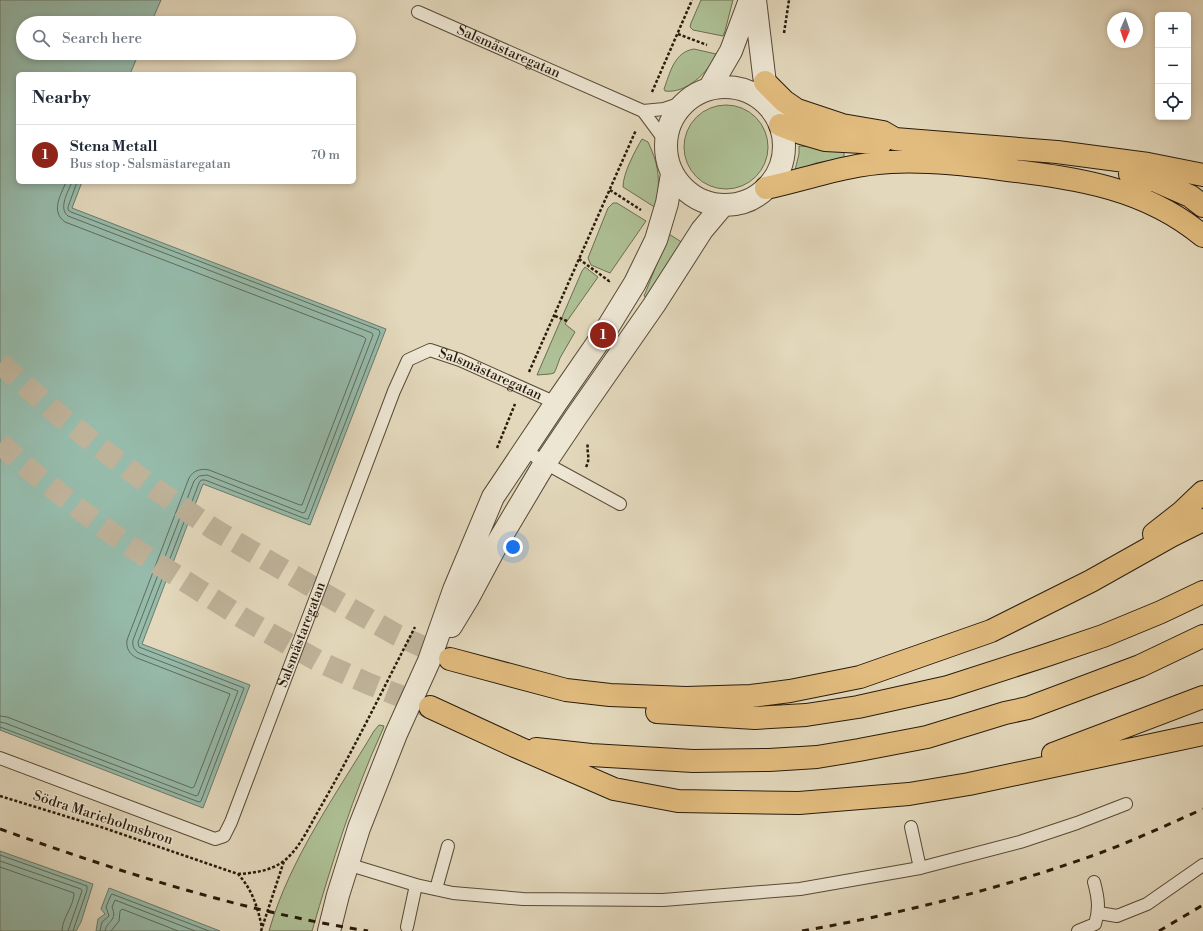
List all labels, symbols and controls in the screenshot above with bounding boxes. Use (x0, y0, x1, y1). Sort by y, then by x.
north arrow (1107, 12, 1143, 48)
map controls (1155, 12, 1191, 120)
button: + (1155, 12, 1191, 48)
search box (16, 16, 356, 60)
street label: Salsmästaregatan (454, 21, 564, 83)
icon: search (30, 27, 52, 49)
text: Search here (62, 29, 142, 48)
button: − (1155, 48, 1191, 84)
button: locate (1155, 84, 1191, 120)
text: Nearby (32, 87, 91, 109)
text: Stena Metall (70, 137, 157, 156)
text: 1 (42, 147, 48, 163)
text: 70 m (311, 147, 340, 163)
text: Bus stop · Salsmästaregatan (70, 156, 231, 172)
pin: 1 (590, 320, 616, 350)
street label: Salsmästaregatan (436, 344, 546, 405)
your location (503, 537, 523, 557)
street label: Salsmästaregatan (274, 579, 330, 690)
street label: Södra Marieholmsbron (31, 787, 176, 849)

